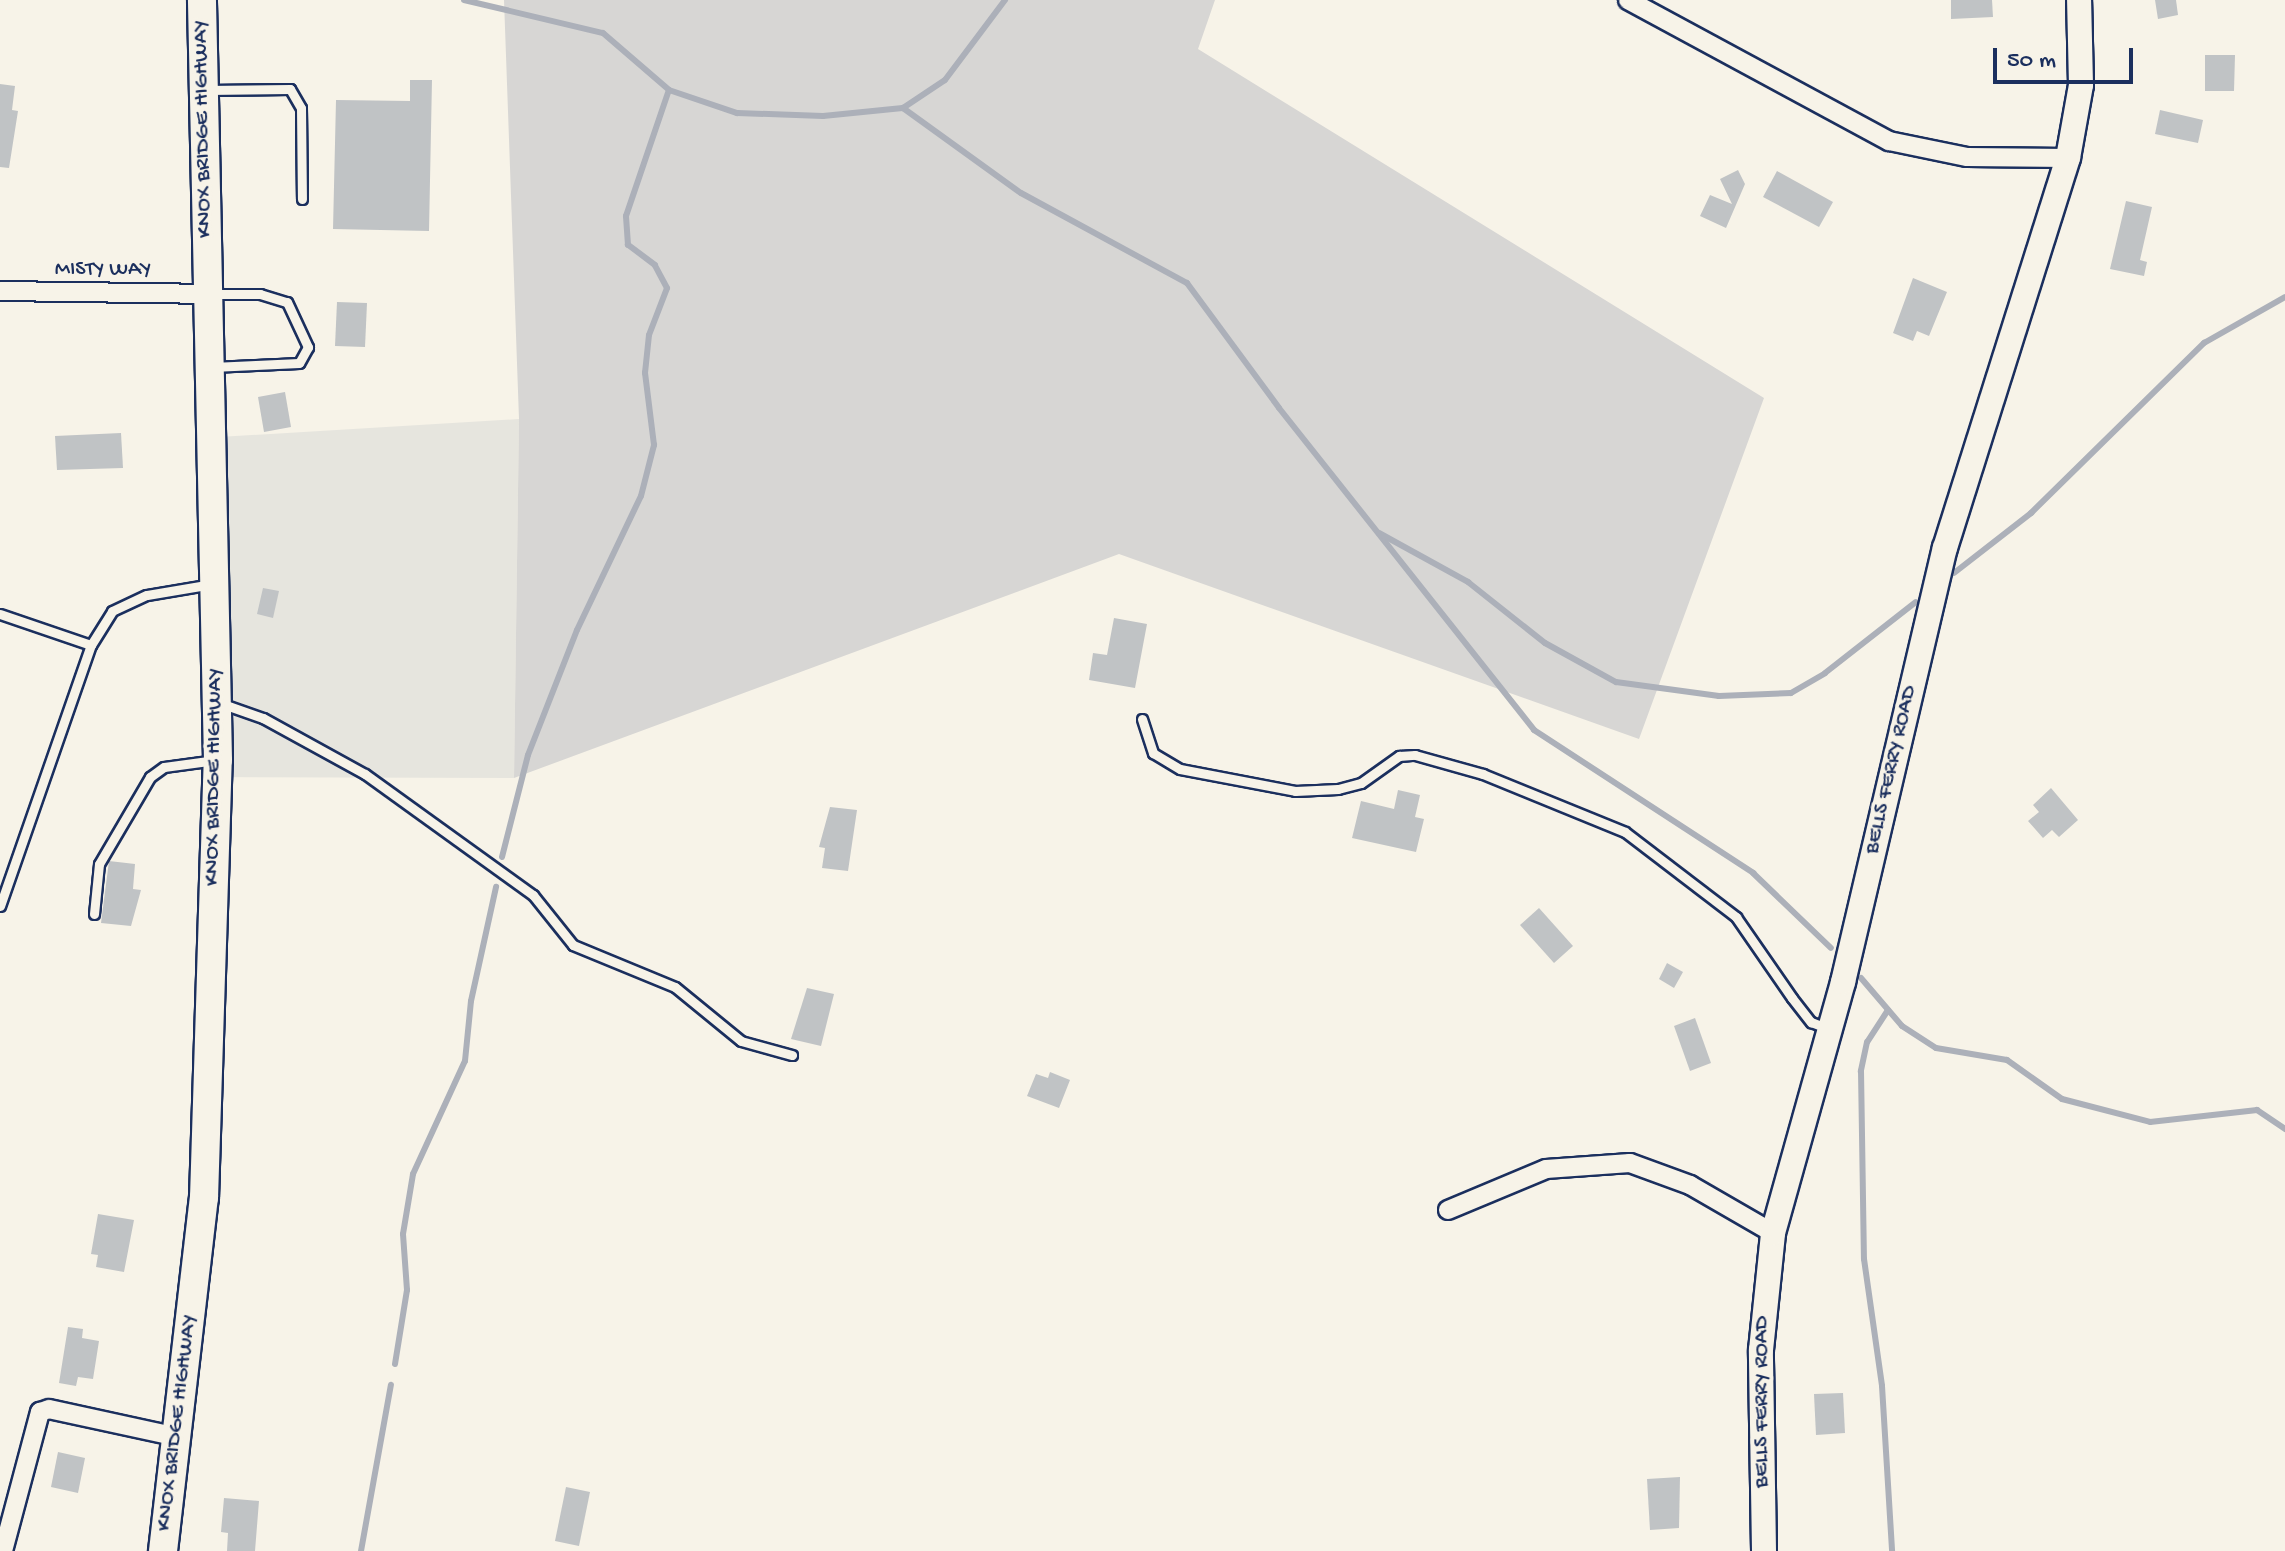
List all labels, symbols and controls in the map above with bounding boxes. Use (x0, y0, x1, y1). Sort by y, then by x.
street label: KNOX BRIDGE HIGHWAY (189, 20, 219, 238)
scale bar (1997, 32, 2137, 82)
text: 50 m (2007, 47, 2056, 76)
street label: MISTY WAY (55, 258, 151, 284)
street label: KNOX BRIDGE HIGHWAY (200, 668, 230, 886)
street label: BELLS FERRY ROAD (1860, 683, 1924, 857)
street label: KNOX BRIDGE HIGHWAY (152, 1313, 204, 1533)
street label: BELLS FERRY ROAD (1750, 1316, 1776, 1488)

